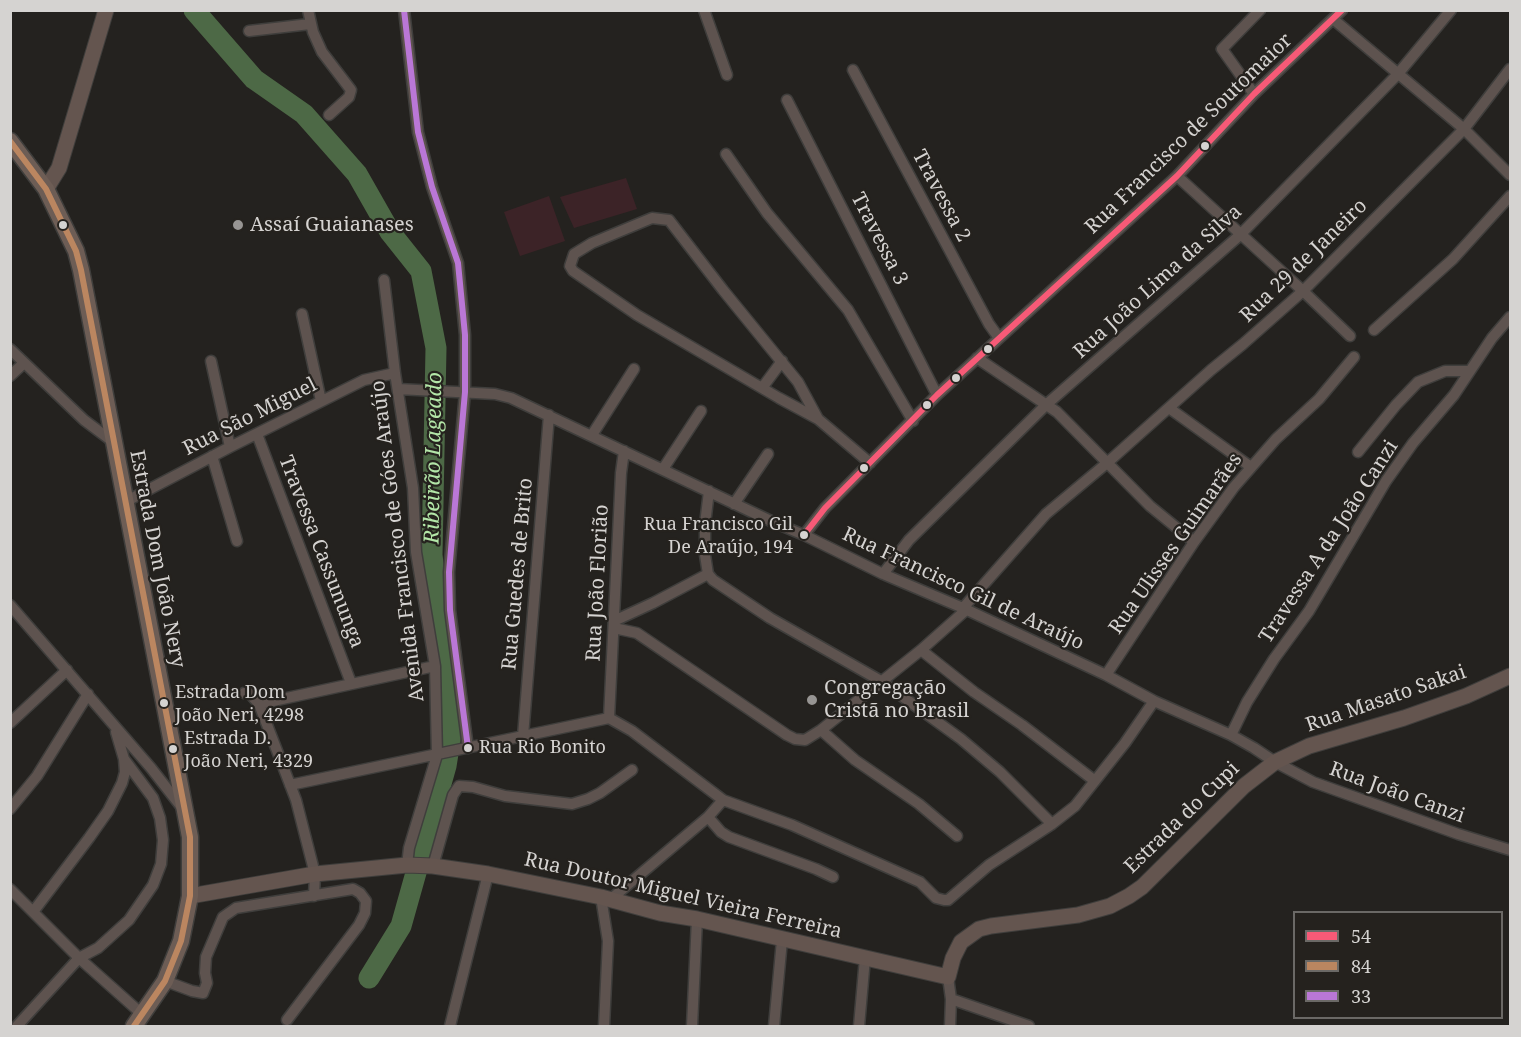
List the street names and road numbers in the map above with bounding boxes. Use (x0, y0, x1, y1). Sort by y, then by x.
street label: Rua Francisco de Soutomaior (1080, 29, 1298, 239)
street label: Travessa 2 (907, 146, 975, 246)
street label: Travessa 3 (845, 189, 913, 289)
street label: Rua 29 de Janeiro (1235, 194, 1373, 328)
street label: Rua João Lima da Silva (1069, 200, 1247, 364)
street label: Rua São Miguel (179, 373, 321, 461)
street label: Avenida Francisco de Góes Araújo (366, 379, 430, 703)
street label: Travessa A da João Canzi (1254, 436, 1404, 648)
street label: Estrada Dom João Nery (124, 448, 190, 670)
street label: Rua Ulisses Guimarães (1104, 449, 1248, 639)
street label: Travessa Cassununga (273, 452, 369, 652)
street label: Rua Guedes de Brito (498, 477, 538, 671)
street label: Rua João Florião (582, 504, 614, 662)
street label: Rua Francisco Gil de Araújo (838, 522, 1088, 656)
street label: Rua Masato Sakai (1303, 660, 1469, 738)
street label: Estrada do Cupi (1120, 757, 1244, 879)
street label: Rua João Canzi (1326, 757, 1468, 829)
street label: Rua Doutor Miguel Vieira Ferreira (522, 848, 844, 944)

